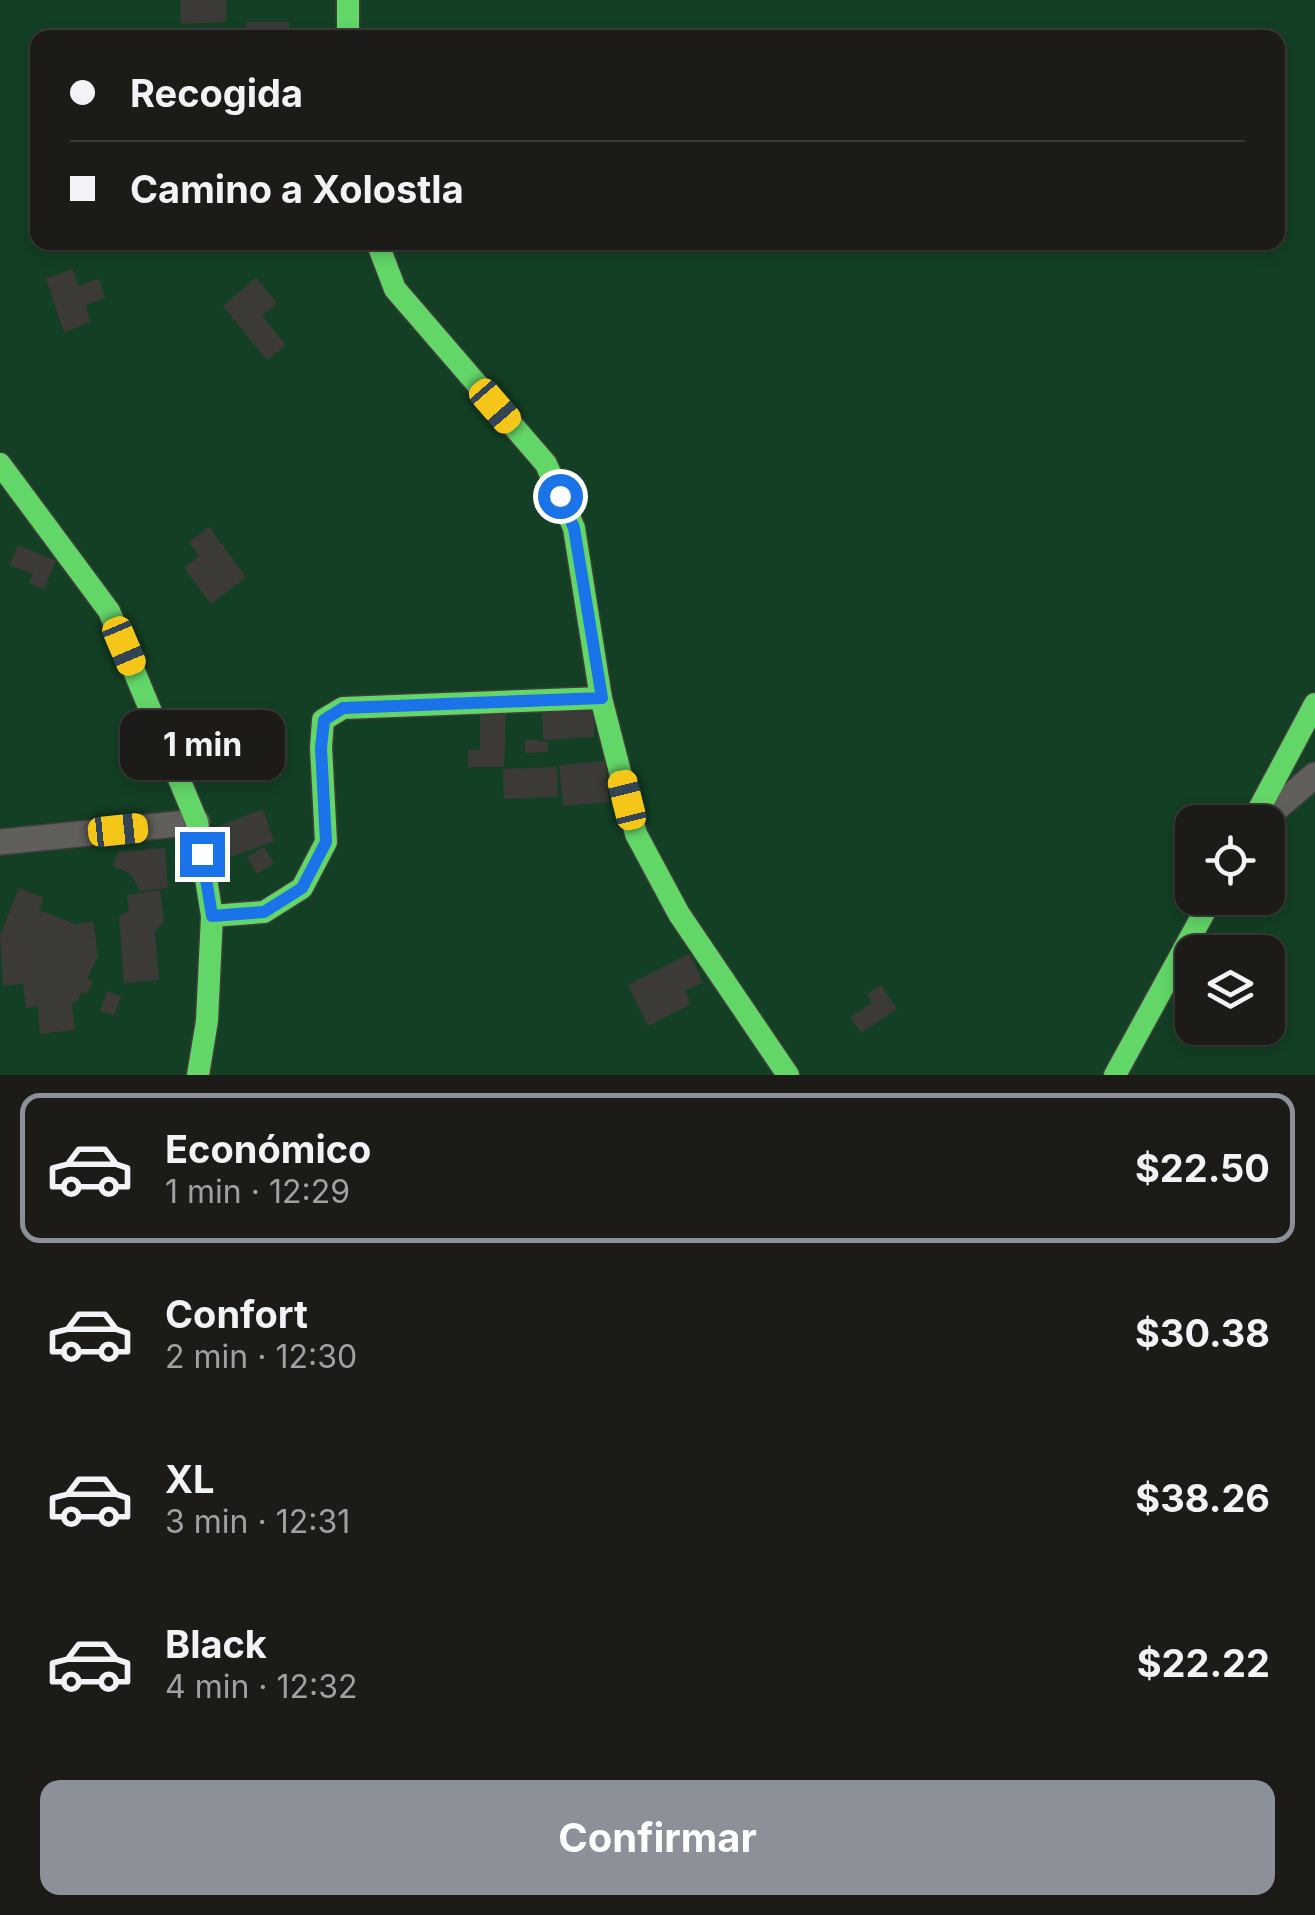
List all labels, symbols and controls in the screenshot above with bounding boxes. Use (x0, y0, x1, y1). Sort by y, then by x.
text: Recogida (130, 70, 303, 116)
text: Camino a Xolostla (130, 166, 464, 212)
car (464, 374, 526, 438)
route start (538, 474, 583, 519)
car (98, 613, 150, 679)
callout: 1 min (120, 709, 284, 779)
text: 1 min (163, 725, 242, 764)
car (605, 767, 649, 833)
map controls (1175, 805, 1285, 1045)
button: locate (1175, 805, 1285, 915)
car (87, 812, 149, 848)
route end (180, 832, 225, 877)
button: layers (1175, 935, 1285, 1045)
icon: car (45, 1123, 135, 1213)
text: Económico (165, 1126, 371, 1172)
text: $22.50 (1135, 1145, 1270, 1191)
text: 1 min · 12:29 (165, 1172, 350, 1211)
icon: car (45, 1288, 135, 1378)
text: Confort (165, 1291, 308, 1337)
text: $30.38 (1135, 1310, 1270, 1356)
text: 2 min · 12:30 (165, 1337, 357, 1376)
icon: car (45, 1453, 135, 1543)
text: XL (165, 1456, 215, 1502)
text: $38.26 (1135, 1475, 1270, 1521)
text: 3 min · 12:31 (165, 1502, 350, 1541)
icon: car (45, 1618, 135, 1708)
text: Black (165, 1621, 267, 1667)
text: $22.22 (1137, 1640, 1270, 1686)
text: 4 min · 12:32 (165, 1667, 358, 1706)
button: Confirmar (40, 1780, 1275, 1895)

